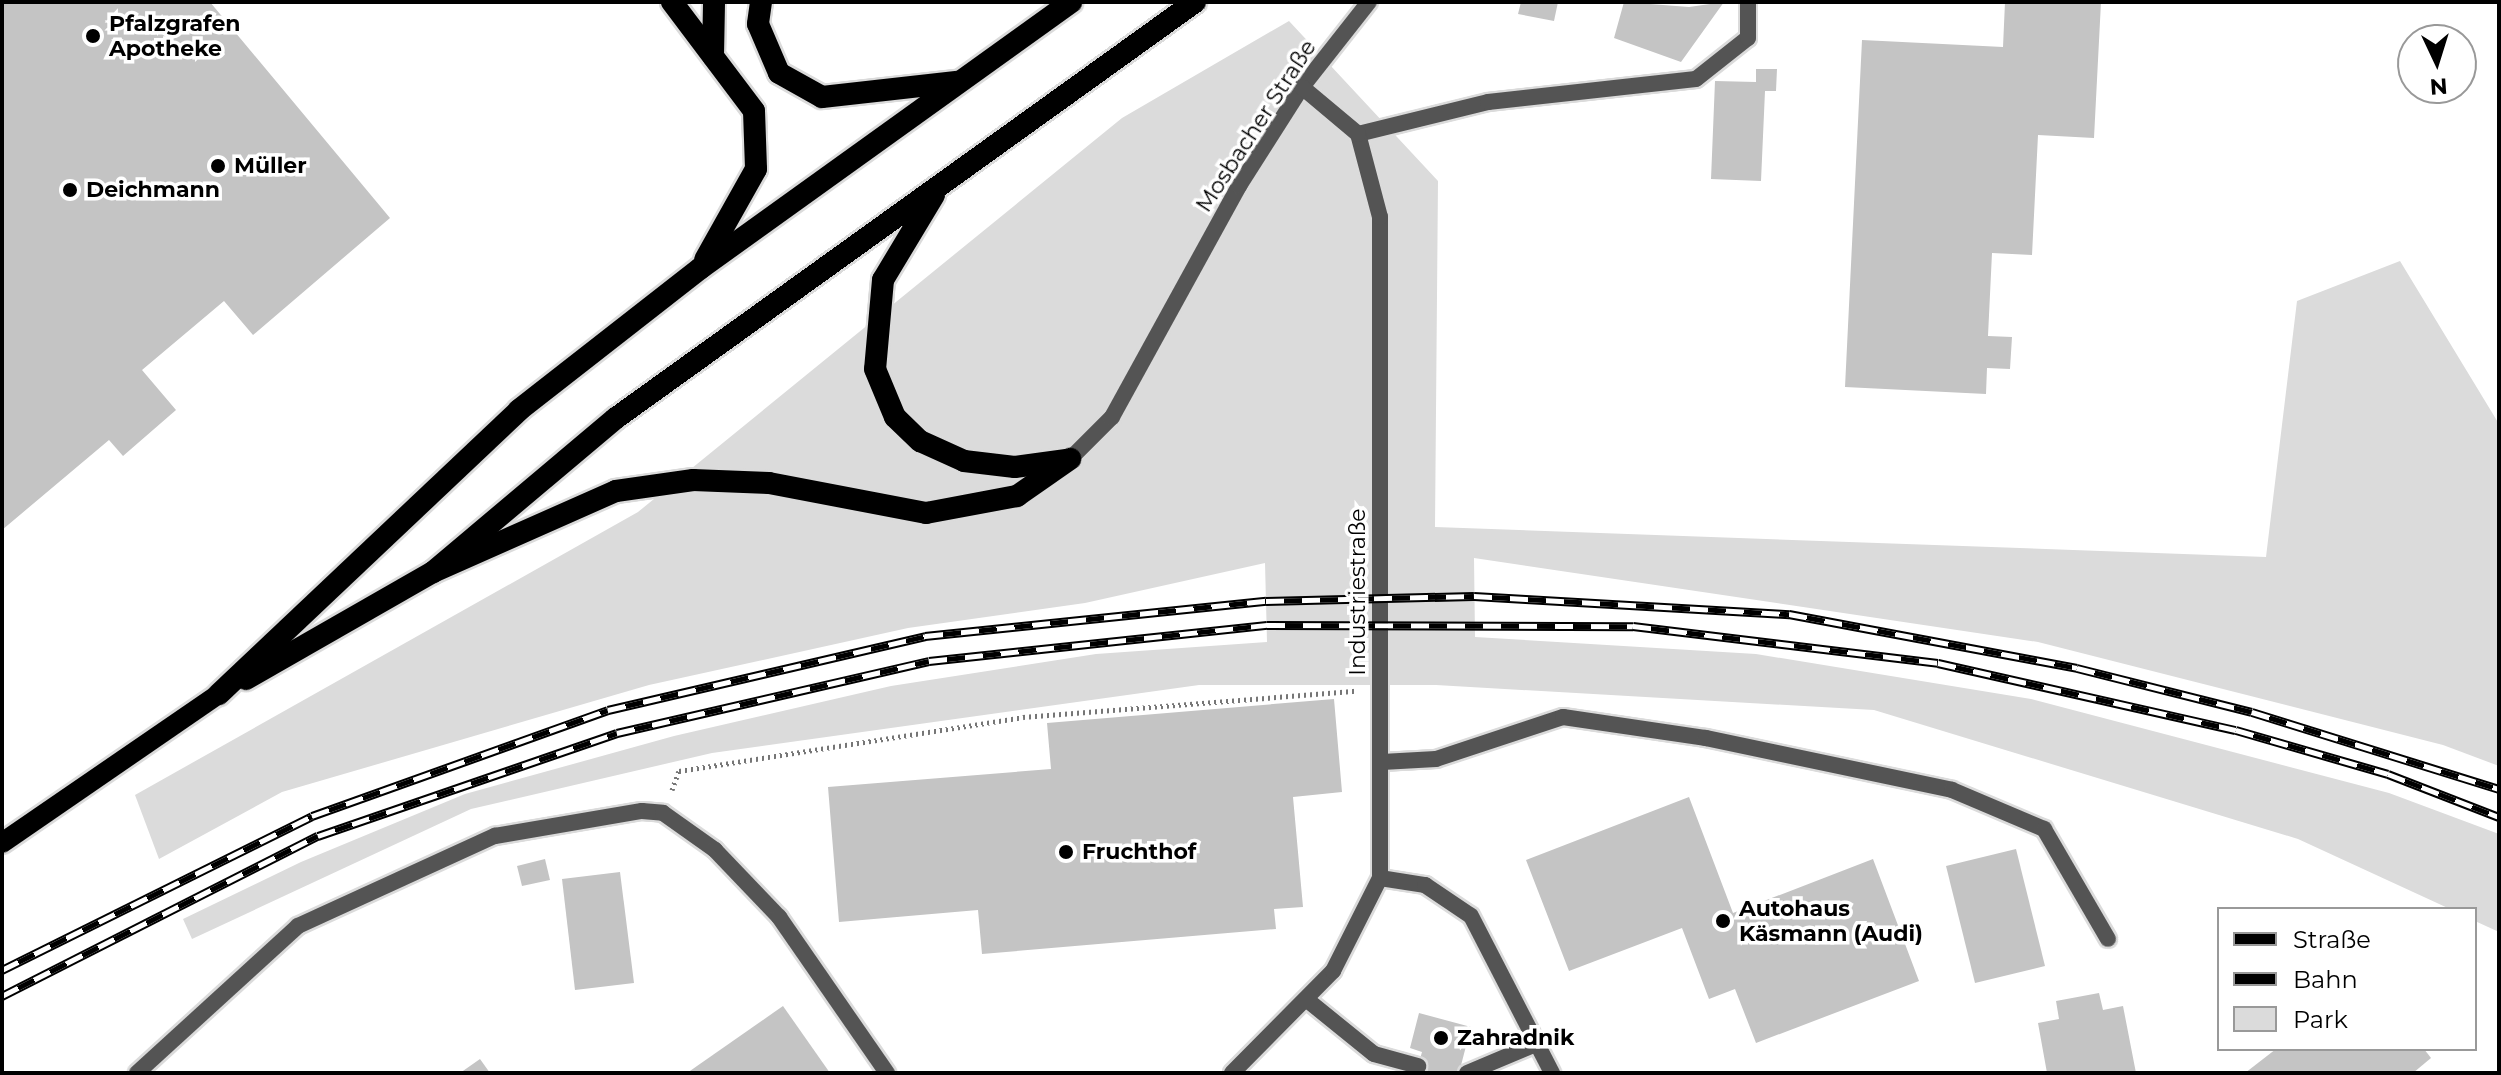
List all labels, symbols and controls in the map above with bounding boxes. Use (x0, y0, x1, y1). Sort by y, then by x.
place label: Pfalzgrafen Apotheke (109, 10, 241, 62)
north arrow (2397, 24, 2477, 104)
marker: Pfalzgrafen Apotheke (84, 27, 102, 45)
street label: Mosbacher Straße (1191, 35, 1321, 217)
text: N (2429, 72, 2448, 101)
place label: Müller (234, 153, 307, 179)
marker: Müller (209, 157, 227, 175)
place label: Deichmann (86, 177, 220, 203)
marker: Deichmann (61, 181, 79, 199)
street label: Industriestraße (1345, 508, 1371, 676)
place label: Fruchthof (1082, 839, 1196, 865)
marker: Fruchthof (1057, 843, 1075, 861)
place label: Autohaus Käsmann (Audi) (1739, 895, 1923, 946)
legend (2217, 907, 2477, 1051)
marker: Autohaus Käsmann (Audi) (1714, 912, 1732, 930)
text: Straße (2293, 925, 2371, 954)
text: Bahn (2293, 965, 2358, 994)
text: Park (2293, 1005, 2348, 1034)
place label: Zahradnik (1457, 1025, 1574, 1051)
marker: Zahradnik (1432, 1029, 1450, 1047)

